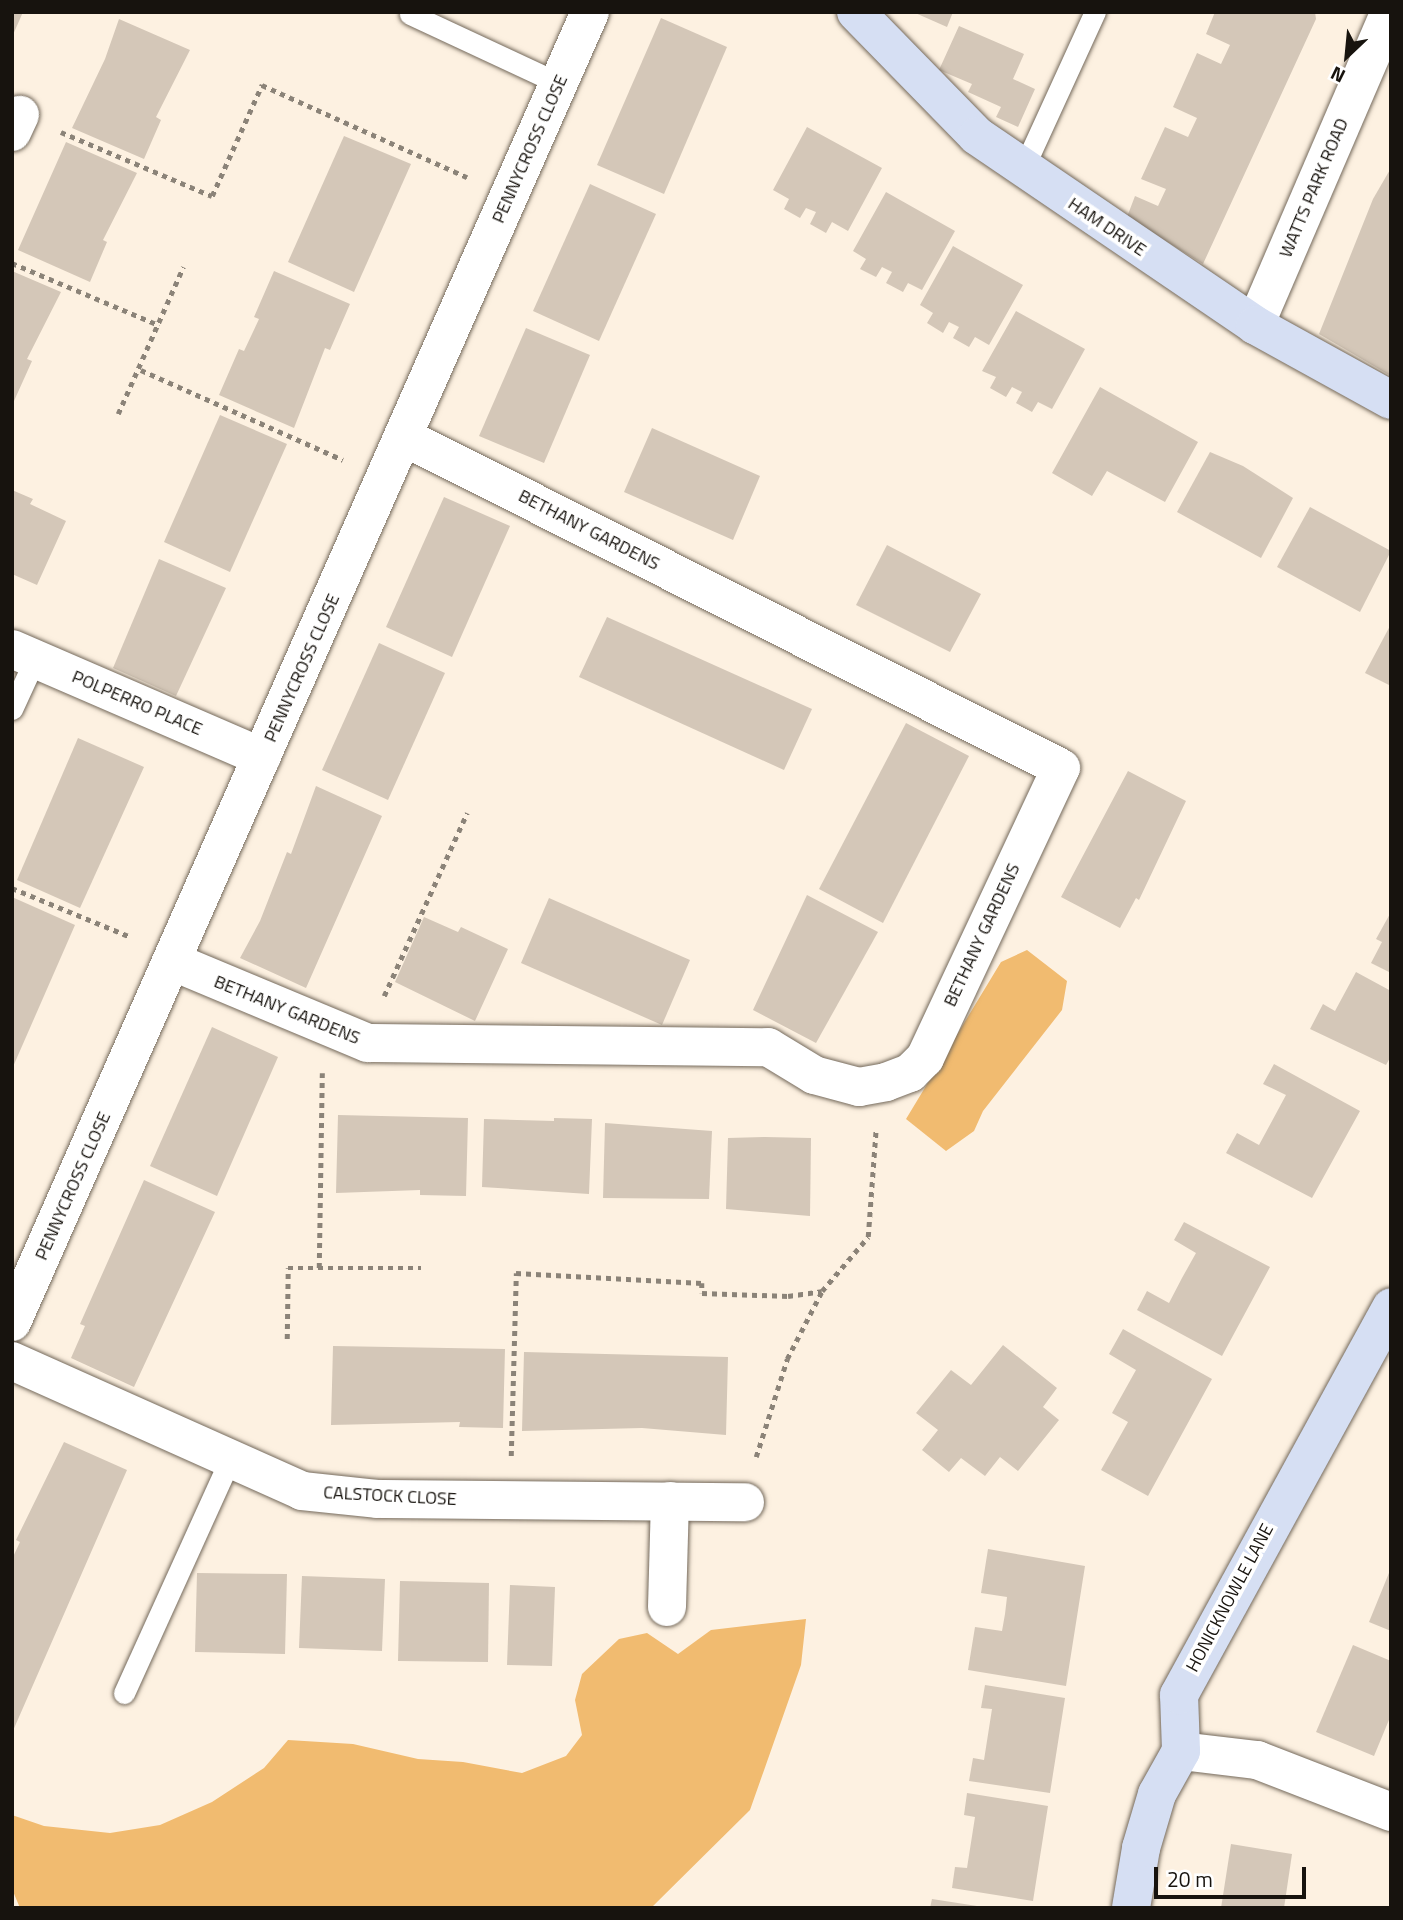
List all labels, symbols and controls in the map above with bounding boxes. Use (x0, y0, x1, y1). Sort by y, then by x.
north arrow (1312, 21, 1382, 91)
text: N (1325, 59, 1350, 91)
street label: PENNYCROSS CLOSE (488, 72, 572, 226)
street label: WATTS PARK ROAD (1275, 115, 1353, 261)
street label: HAM DRIVE (1064, 193, 1150, 261)
street label: BETHANY GARDENS (515, 485, 663, 575)
street label: PENNYCROSS CLOSE (260, 591, 344, 745)
street label: POLPERRO PLACE (69, 666, 205, 740)
street label: BETHANY GARDENS (939, 860, 1025, 1010)
street label: BETHANY GARDENS (211, 971, 363, 1049)
street label: PENNYCROSS CLOSE (31, 1109, 115, 1263)
street label: CALSTOCK CLOSE (323, 1482, 457, 1510)
street label: HONICKNOWLE LANE (1182, 1520, 1278, 1676)
scale bar (1158, 1854, 1310, 1898)
text: 20 m (1167, 1863, 1213, 1895)

